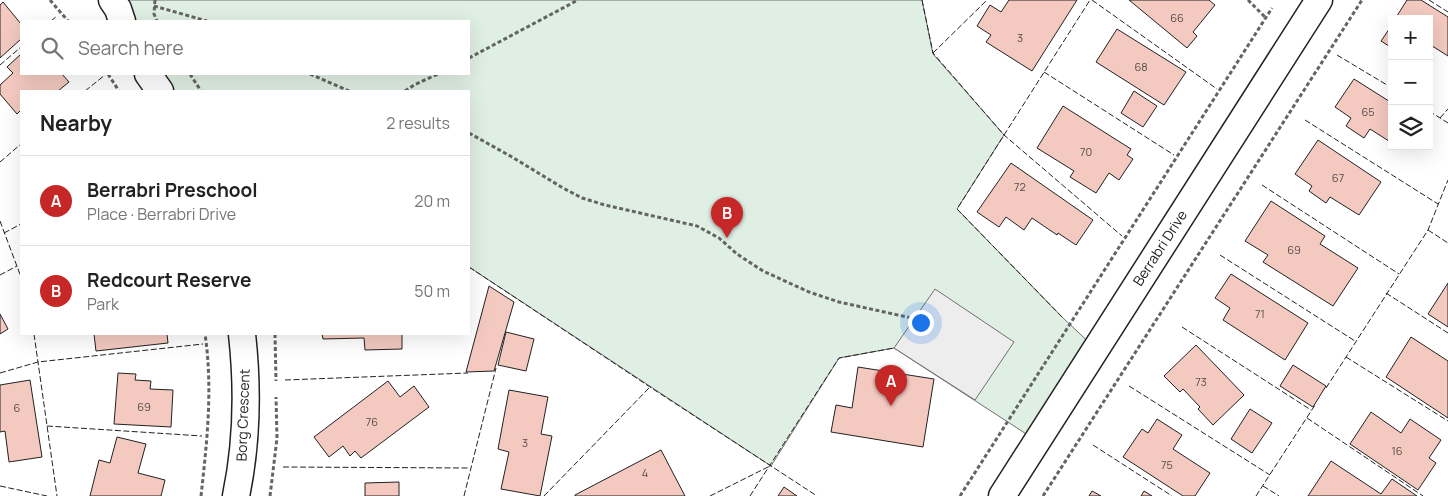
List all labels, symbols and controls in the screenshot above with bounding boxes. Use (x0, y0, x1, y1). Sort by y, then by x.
house number: 66 (1170, 10, 1184, 25)
map controls (1388, 15, 1433, 150)
button: + (1388, 15, 1433, 60)
search box (20, 20, 470, 75)
house number: 3 (1017, 30, 1023, 45)
icon: search (38, 34, 66, 62)
text: Search here (78, 35, 184, 61)
house number: 68 (1134, 59, 1148, 74)
button: − (1388, 60, 1433, 105)
house number: 65 (1361, 104, 1375, 119)
button: layers (1388, 105, 1433, 150)
text: Nearby (40, 109, 112, 137)
text: 2 results (386, 112, 450, 134)
house number: 70 (1080, 144, 1092, 159)
house number: 67 (1332, 170, 1344, 185)
text: Berrabri Preschool (87, 177, 258, 203)
house number: 72 (1014, 179, 1026, 194)
text: A (51, 190, 61, 212)
text: 20 m (414, 190, 450, 212)
pin: B (711, 197, 743, 238)
text: Place · Berrabri Drive (87, 203, 236, 225)
street label: Berrabri Drive (1128, 206, 1191, 289)
house number: 69 (1287, 242, 1301, 257)
text: Redcourt Reserve (87, 267, 251, 293)
text: B (51, 280, 61, 302)
text: 50 m (414, 280, 450, 302)
text: Park (87, 293, 119, 315)
house number: 71 (1255, 306, 1265, 321)
your location (908, 310, 934, 336)
pin: A (875, 365, 907, 406)
street label: Borg Crescent (231, 368, 254, 462)
house number: 73 (1195, 374, 1207, 389)
house number: 69 (137, 399, 151, 414)
house number: 6 (14, 400, 21, 415)
house number: 76 (366, 414, 378, 429)
house number: 3 (522, 435, 528, 450)
house number: 16 (1391, 443, 1403, 458)
house number: 75 (1161, 457, 1173, 472)
house number: 4 (642, 465, 648, 480)

